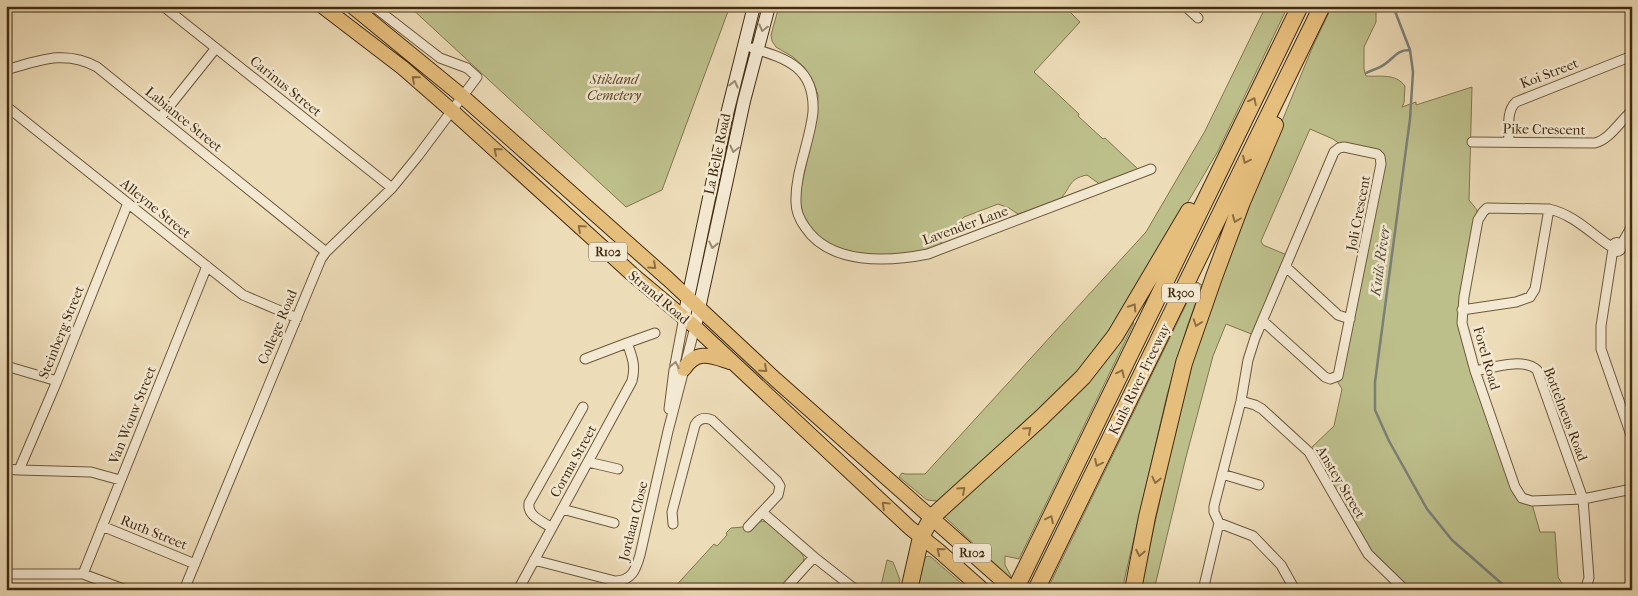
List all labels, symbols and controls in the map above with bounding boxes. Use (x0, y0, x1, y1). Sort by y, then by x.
one-way arrow (758, 24, 769, 33)
street label: Carinus Street (247, 52, 325, 120)
street label: Koi Street (1518, 55, 1581, 92)
park label: Stikland Cemetery (587, 71, 642, 104)
one-way arrow (411, 75, 420, 84)
one-way arrow (728, 79, 739, 88)
street label: Labiance Street (142, 83, 226, 156)
one-way arrow (1247, 97, 1257, 106)
street label: La Belle Road (701, 112, 734, 196)
street label: Pike Crescent (1502, 120, 1586, 139)
one-way arrow (729, 144, 740, 153)
one-way arrow (494, 148, 503, 157)
one-way arrow (1242, 155, 1252, 164)
street label: Alleyne Street (116, 174, 194, 242)
street label: Joli Crescent (1343, 174, 1374, 253)
street label: Lavender Lane (920, 202, 1010, 249)
one-way arrow (1232, 214, 1242, 223)
water label: Kuils River (1366, 224, 1394, 298)
one-way arrow (578, 225, 587, 234)
one-way arrow (708, 240, 719, 249)
road number: R102 (589, 242, 627, 262)
one-way arrow (647, 260, 656, 269)
street label: Strand Road (625, 267, 693, 328)
street label: Steinberg Street (35, 283, 88, 381)
road number: R300 (1162, 284, 1200, 302)
street label: College Road (254, 287, 301, 367)
one-way arrow (1126, 303, 1136, 312)
one-way arrow (1193, 318, 1203, 327)
street label: Kuils River Freeway (1105, 320, 1174, 438)
street label: Forel Road (1469, 324, 1504, 392)
one-way arrow (669, 361, 679, 370)
one-way arrow (758, 363, 767, 372)
street label: Van Wouw Street (105, 364, 160, 467)
street label: Bottelneus Road (1540, 365, 1591, 464)
one-way arrow (1115, 369, 1125, 378)
street label: Corma Street (547, 422, 600, 501)
one-way arrow (1023, 427, 1032, 436)
street label: Anstey Street (1312, 442, 1369, 522)
one-way arrow (1094, 458, 1104, 467)
one-way arrow (1151, 475, 1162, 484)
street label: Jordaan Close (615, 479, 652, 564)
one-way arrow (956, 487, 965, 496)
one-way arrow (881, 502, 890, 511)
street label: Ruth Street (118, 511, 190, 554)
one-way arrow (1044, 515, 1054, 524)
road number: R102 (953, 544, 991, 562)
one-way arrow (936, 548, 945, 557)
one-way arrow (1135, 549, 1146, 558)

